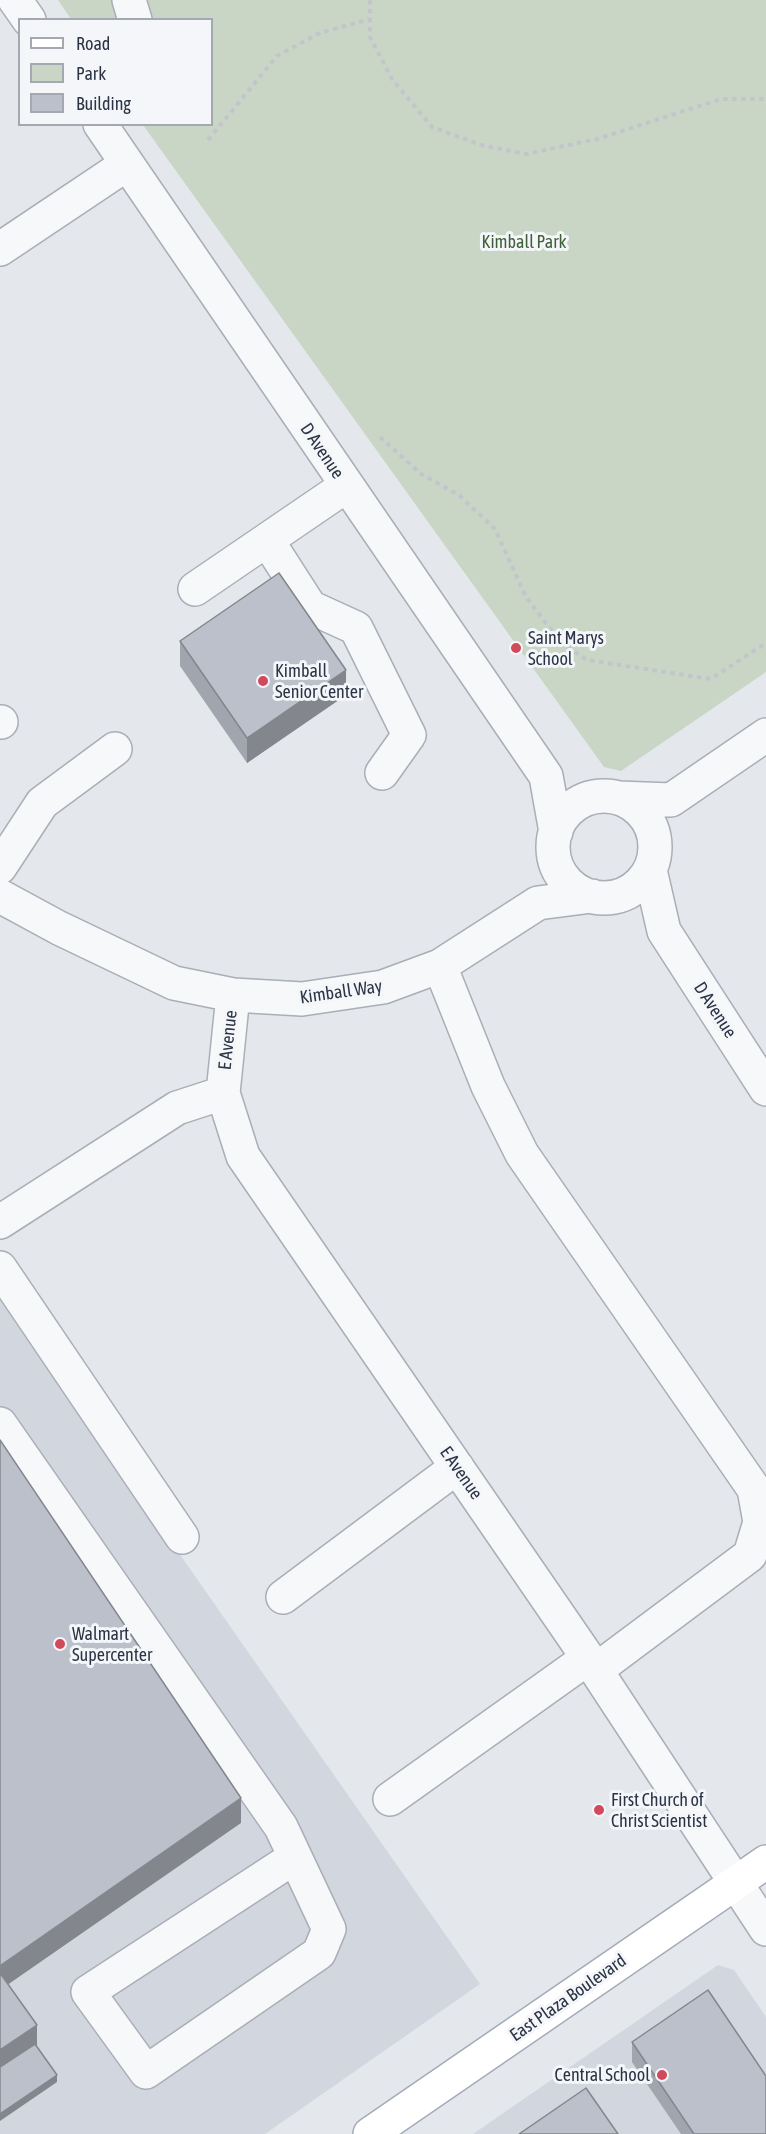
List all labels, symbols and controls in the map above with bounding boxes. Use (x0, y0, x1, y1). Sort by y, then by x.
legend (18, 18, 213, 126)
text: Road (76, 33, 110, 54)
text: Park (76, 63, 106, 84)
text: Building (76, 93, 131, 114)
park label: Kimball Park (482, 231, 566, 253)
street label: D Avenue (296, 419, 348, 483)
place label: Saint Marys School (528, 627, 604, 670)
marker: Saint Marys School (509, 641, 523, 655)
place label: Kimball Senior Center (275, 660, 363, 702)
marker: Kimball Senior Center (256, 674, 270, 688)
street label: Kimball Way (298, 976, 384, 1008)
street label: D Avenue (689, 978, 741, 1042)
street label: E Avenue (214, 1009, 242, 1071)
street label: E Avenue (435, 1442, 487, 1504)
place label: Walmart Supercenter (72, 1623, 152, 1666)
marker: Walmart Supercenter (53, 1637, 67, 1651)
place label: First Church of Christ Scientist (611, 1789, 707, 1832)
marker: First Church of Christ Scientist (592, 1803, 606, 1817)
street label: East Plaza Boulevard (506, 1950, 630, 2046)
place label: Central School (555, 2064, 650, 2086)
marker: Central School (655, 2068, 669, 2082)

